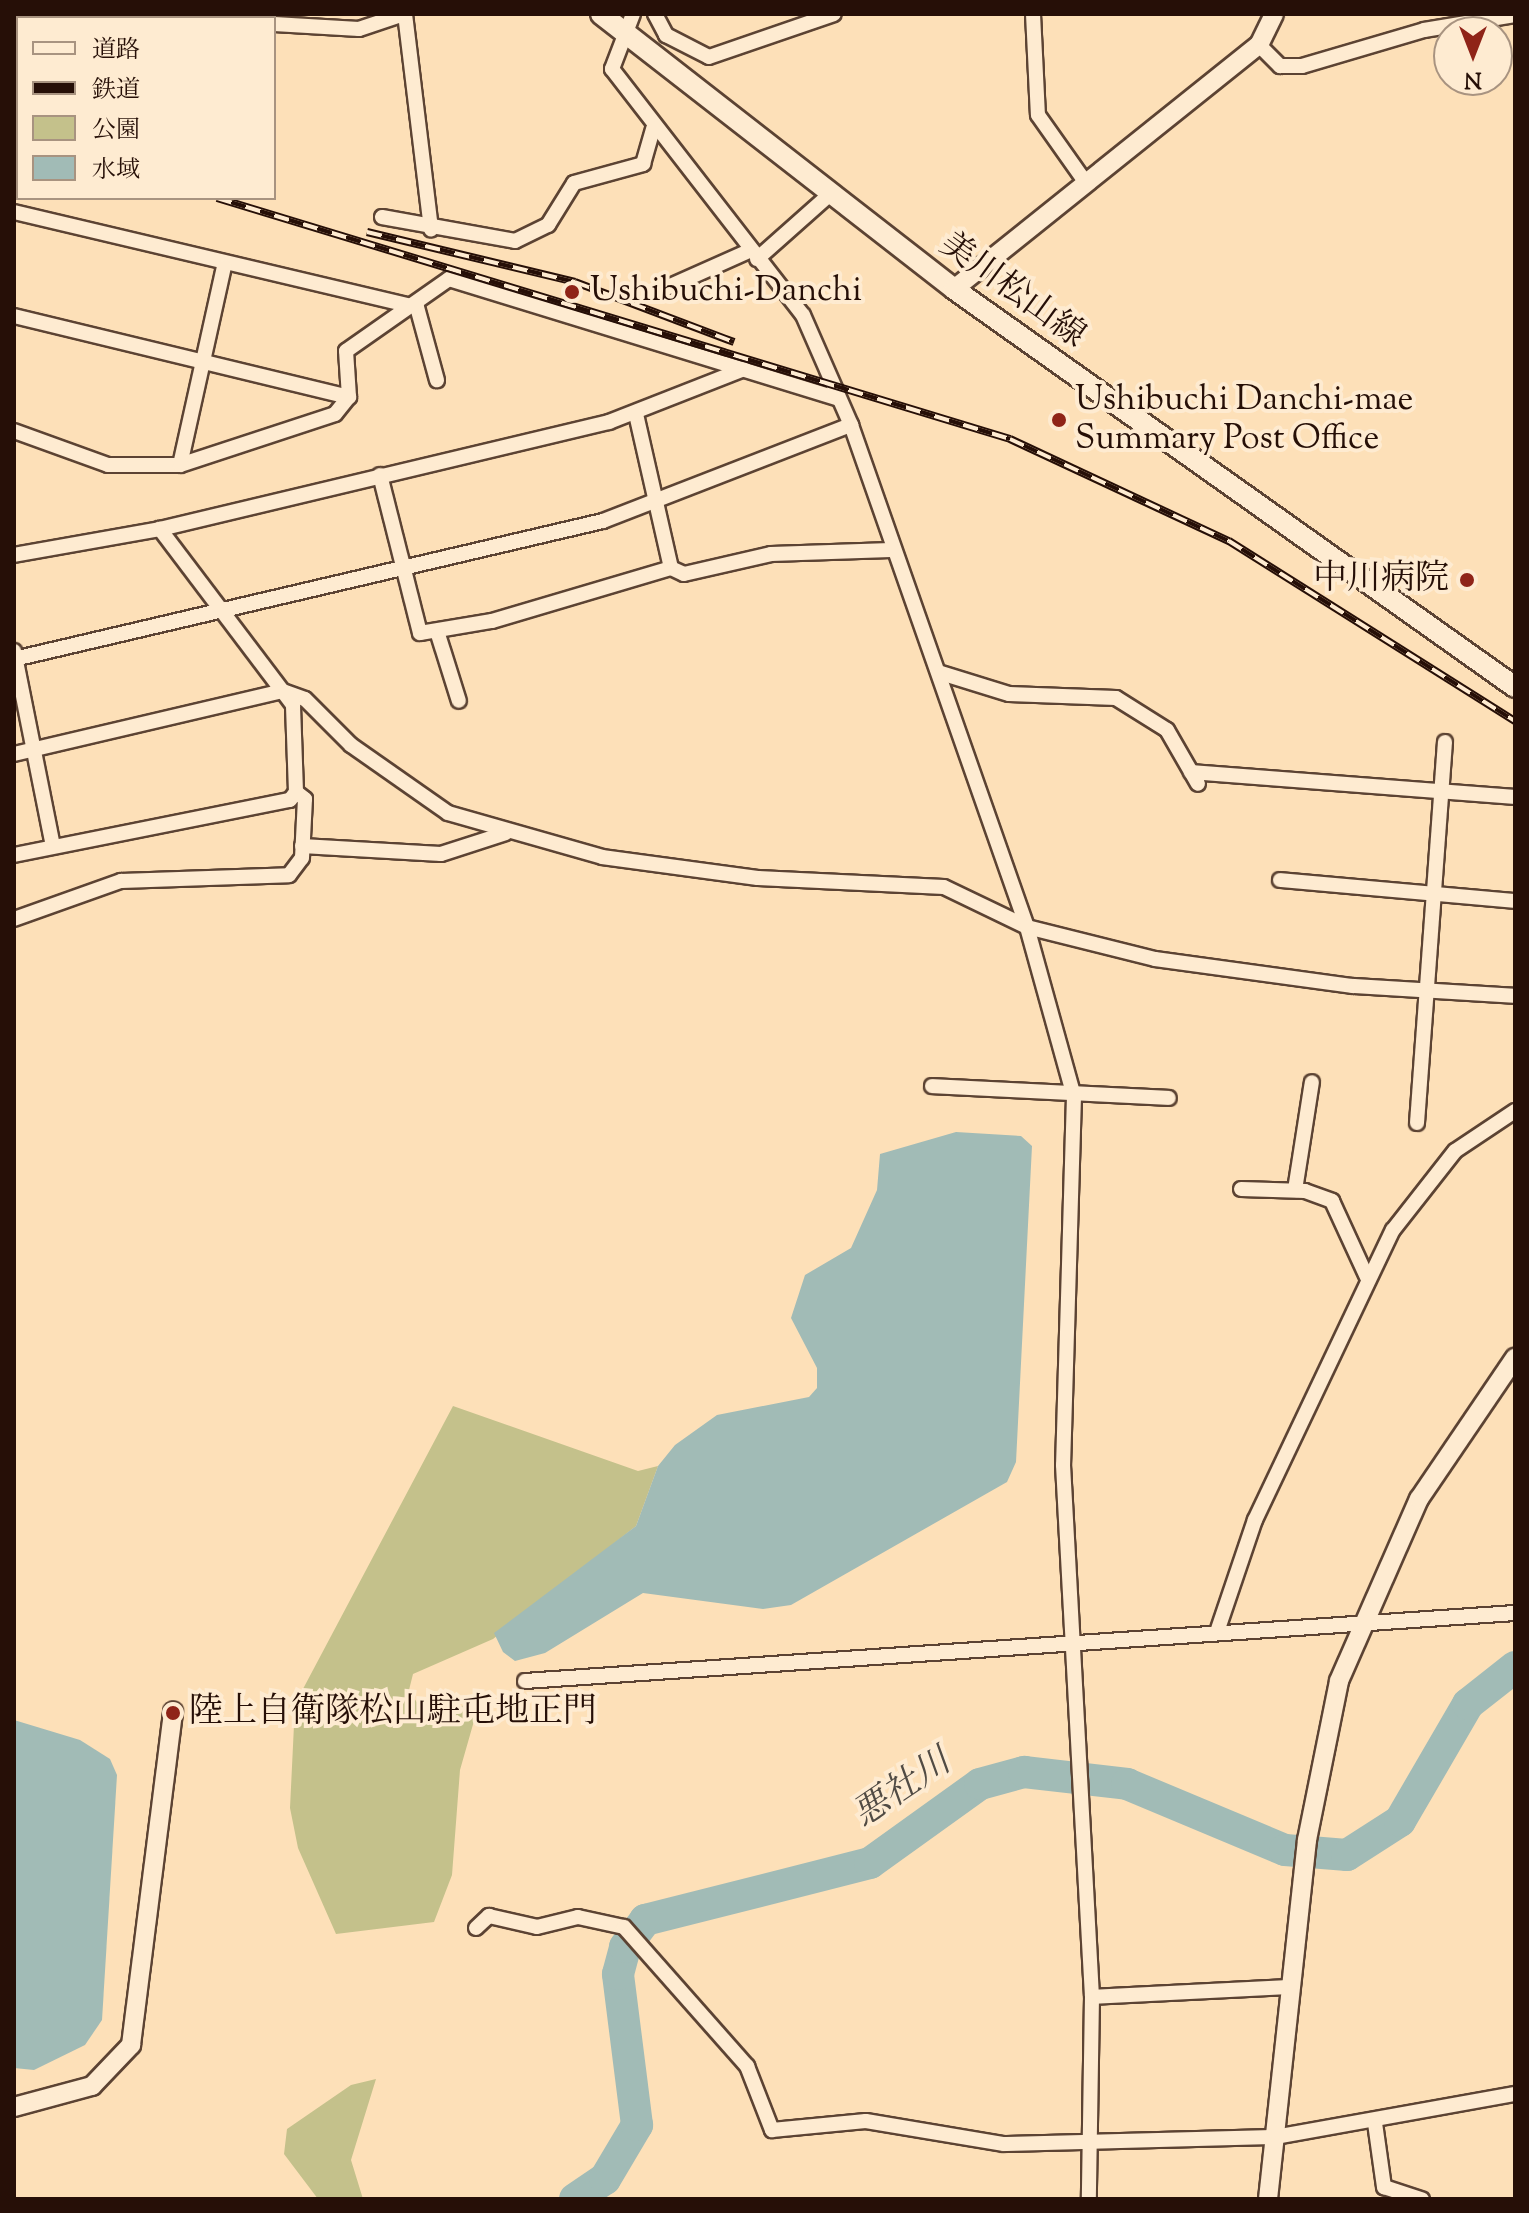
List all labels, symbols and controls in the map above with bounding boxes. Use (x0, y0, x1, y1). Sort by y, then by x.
legend (16, 16, 276, 200)
north arrow (1433, 16, 1513, 96)
text: 道路 (92, 34, 140, 68)
text: N (1464, 62, 1482, 94)
text: 鉄道 (92, 74, 140, 108)
text: 公園 (92, 114, 140, 148)
text: 水域 (92, 154, 140, 188)
street label: 美川松山線 (931, 225, 1093, 357)
place label: Ushibuchi-Danchi (590, 272, 862, 312)
marker: Ushibuchi-Danchi (561, 281, 583, 303)
place label: Ushibuchi Danchi-mae Summary Post Office (1075, 380, 1413, 460)
marker: Ushibuchi Danchi-mae Summary Post Office (1050, 411, 1068, 429)
place label: 中川病院 (1313, 560, 1449, 600)
marker: 中川病院 (1456, 569, 1478, 591)
place label: 陸上自衛隊松山駐屯地正門 (189, 1693, 597, 1733)
marker: 陸上自衛隊松山駐屯地正門 (164, 1704, 182, 1722)
water label: 悪社川 (846, 1742, 960, 1838)

